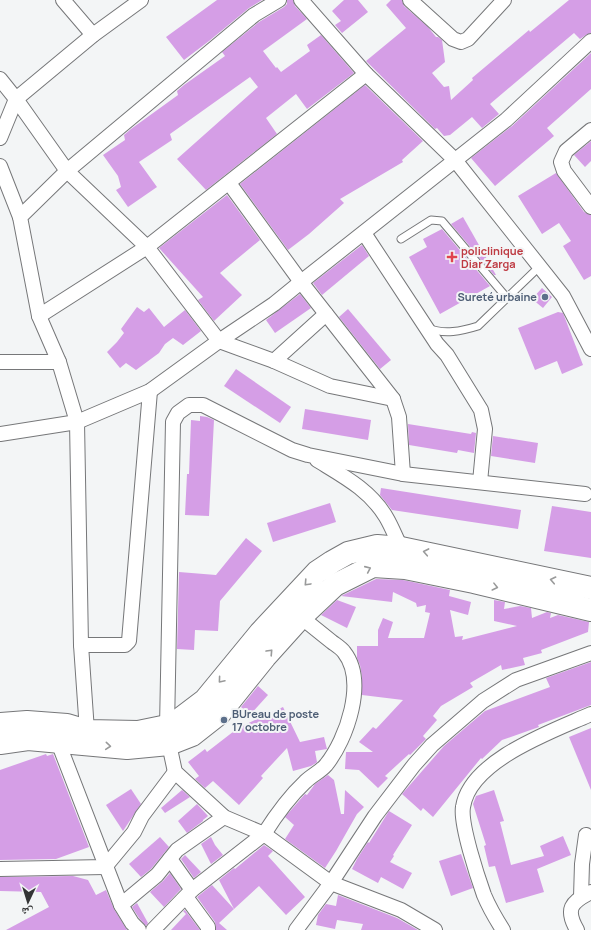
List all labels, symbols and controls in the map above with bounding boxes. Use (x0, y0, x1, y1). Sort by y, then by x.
place label: policlinique Diar Zarga (461, 243, 524, 271)
marker: policlinique Diar Zarga (446, 251, 458, 263)
place label: Sureté urbaine (458, 289, 537, 304)
marker: Sureté urbaine (540, 292, 550, 302)
one-way arrow (423, 549, 429, 557)
one-way arrow (363, 566, 371, 574)
one-way arrow (550, 576, 556, 584)
one-way arrow (304, 578, 312, 586)
one-way arrow (492, 582, 498, 590)
one-way arrow (265, 649, 273, 657)
one-way arrow (219, 675, 226, 683)
place label: BUreau de poste 17 octobre (232, 706, 320, 734)
marker: BUreau de poste 17 octobre (219, 715, 229, 725)
one-way arrow (105, 742, 111, 751)
north arrow (8, 882, 48, 922)
text: ش (21, 904, 34, 920)

